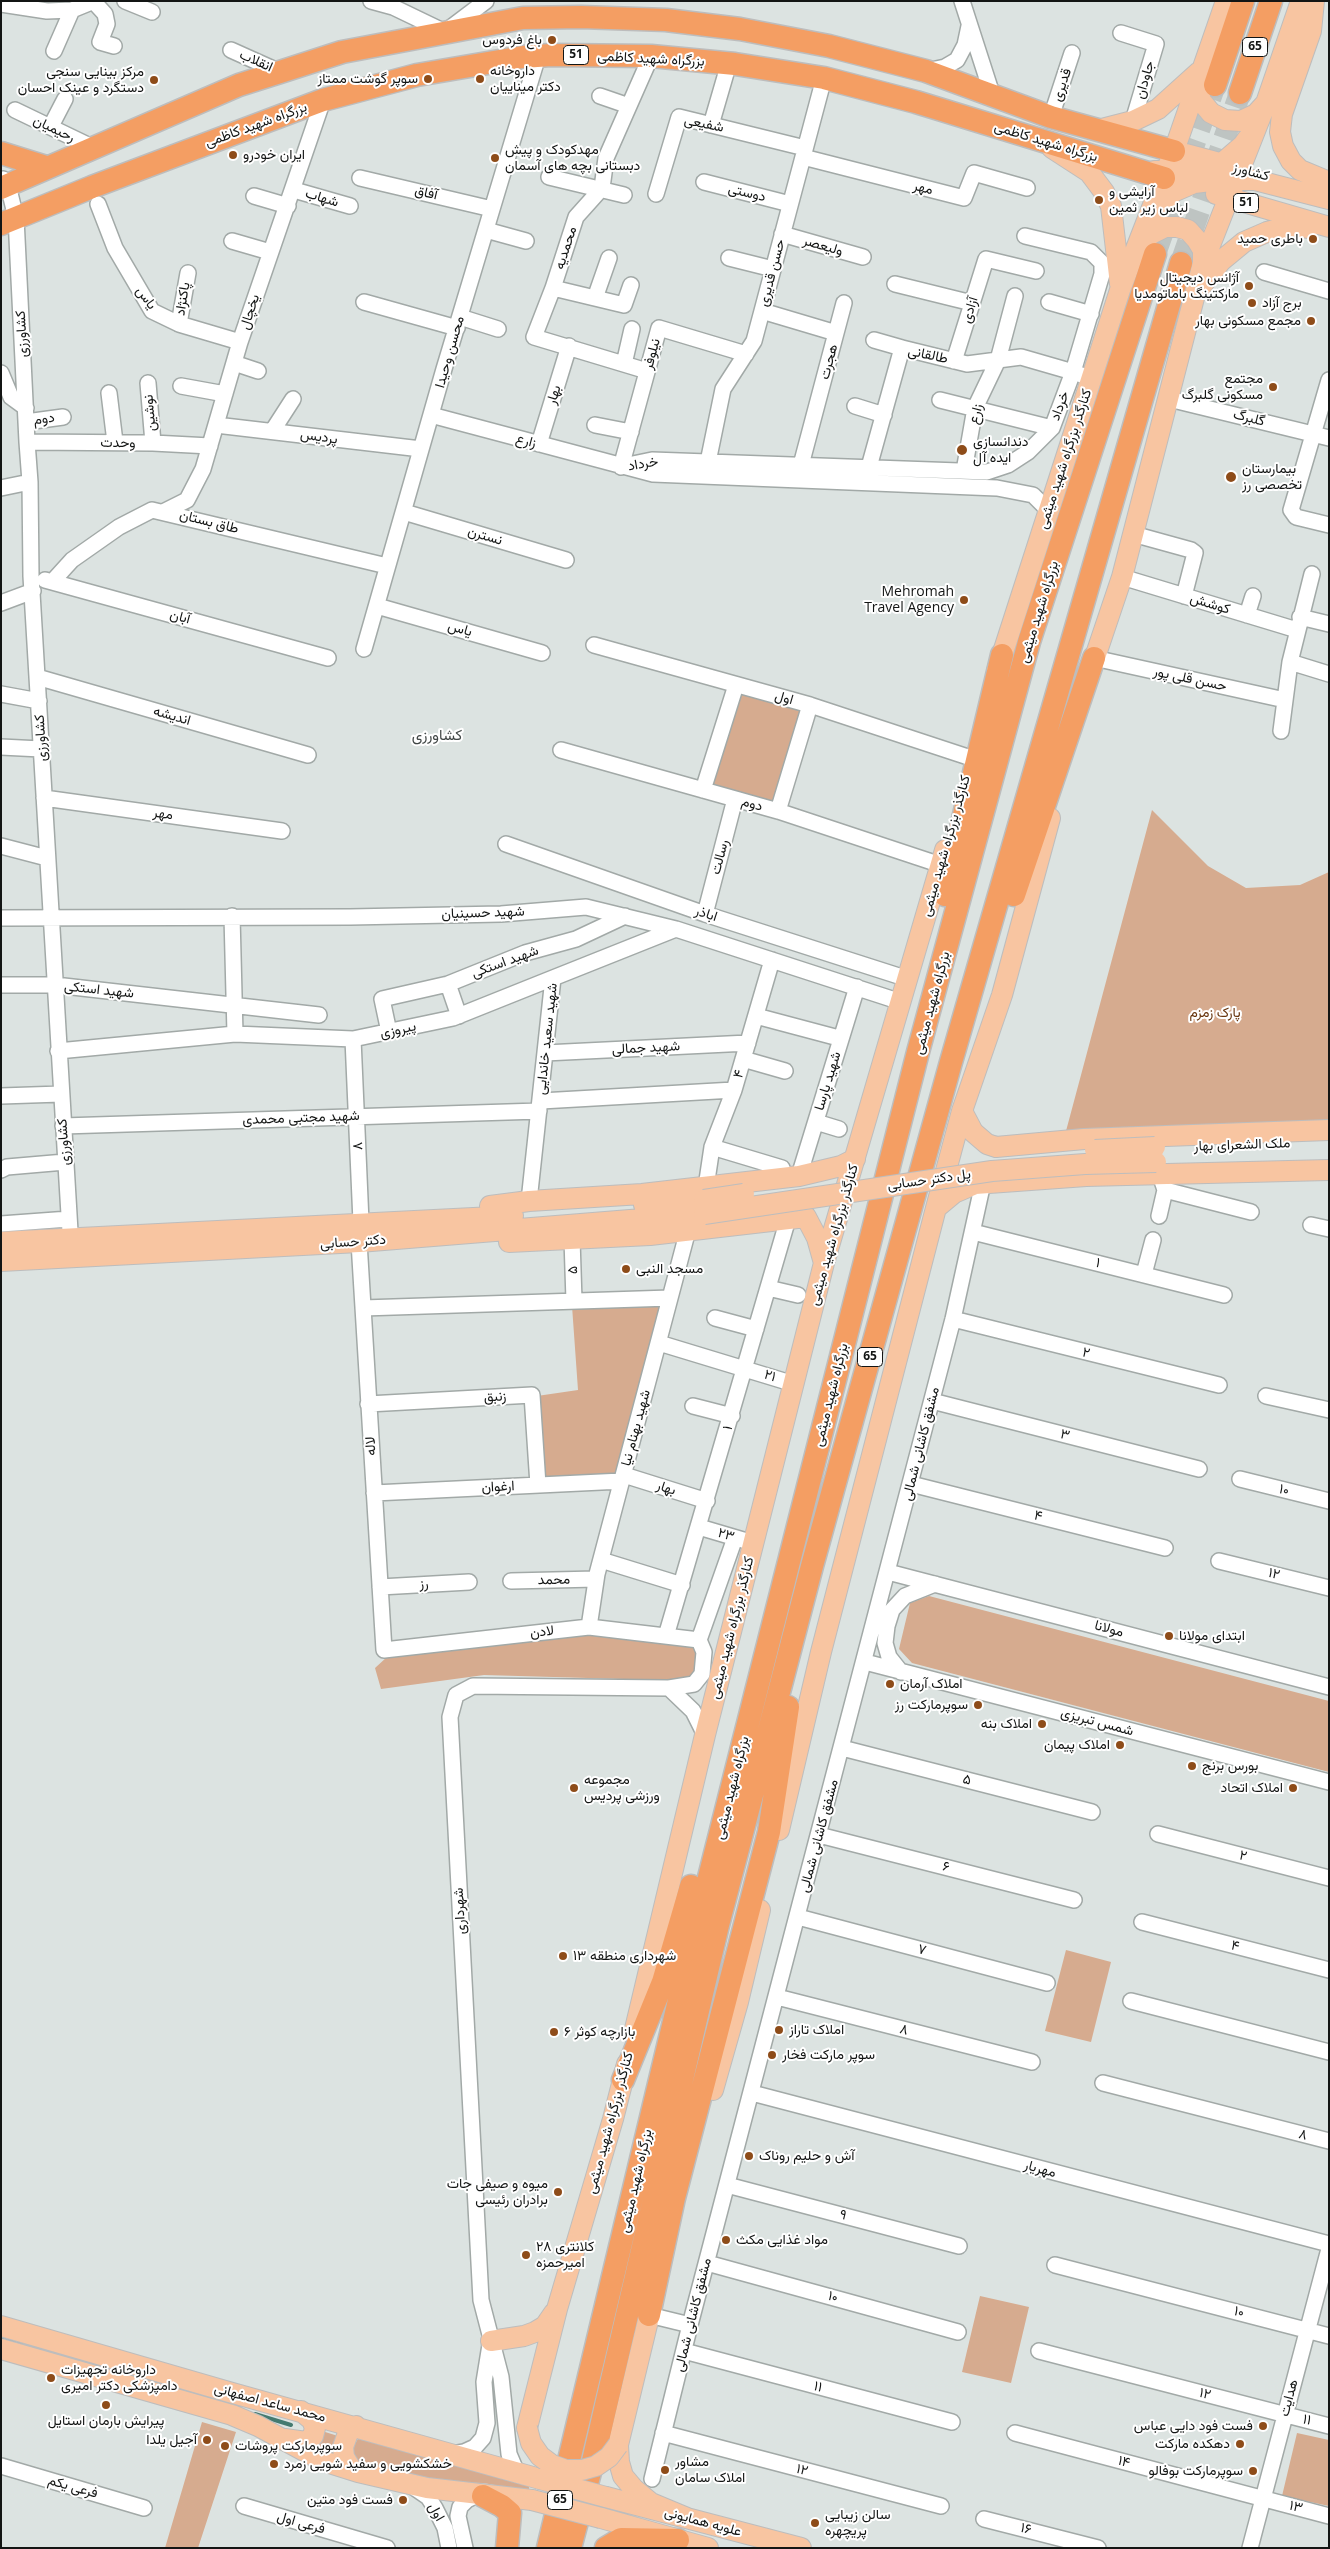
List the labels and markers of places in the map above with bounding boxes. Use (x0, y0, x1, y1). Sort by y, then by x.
place label: باغ فردوس (482, 32, 542, 48)
marker: باغ فردوس (546, 34, 558, 46)
place label: داروخانه دکتر میناییان (490, 63, 561, 95)
place label: مرکز بینایی سنجی دستگرد و عینک احسان (18, 64, 144, 96)
place label: سوپر گوشت ممتاز (317, 71, 418, 87)
marker: سوپر گوشت ممتاز (422, 73, 434, 85)
marker: داروخانه دکتر میناییان (474, 73, 486, 85)
marker: مرکز بینایی سنجی دستگرد و عینک احسان (148, 74, 160, 86)
place label: مهدکودک و پیش دبستانی بچه های آسمان (505, 142, 640, 174)
place label: ایران خودرو (243, 147, 305, 163)
marker: ایران خودرو (227, 149, 239, 161)
marker: مهدکودک و پیش دبستانی بچه های آسمان (489, 152, 501, 164)
place label: آرایشی و لباس زیر ثمین (1109, 184, 1188, 216)
marker: آرایشی و لباس زیر ثمین (1093, 194, 1105, 206)
place label: باطری حمید (1237, 231, 1303, 247)
marker: باطری حمید (1307, 233, 1319, 245)
place label: آژانس دیجیتال مارکتینگ باماتومدیا (1134, 270, 1239, 302)
marker: آژانس دیجیتال مارکتینگ باماتومدیا (1243, 280, 1255, 292)
place label: برج آزاد (1262, 295, 1302, 311)
marker: برج آزاد (1246, 297, 1258, 309)
place label: مجمع مسکونی بهار (1195, 313, 1301, 329)
marker: مجمع مسکونی بهار (1305, 315, 1317, 327)
place label: مجتمع مسکونی گلبرگ (1182, 371, 1263, 404)
marker: مجتمع مسکونی گلبرگ (1267, 381, 1279, 393)
place label: دندانسازی ایده آل (973, 434, 1029, 467)
marker: دندانسازی ایده آل (955, 443, 969, 457)
place label: بیمارستان تخصصی رز (1242, 461, 1302, 494)
marker: بیمارستان تخصصی رز (1224, 470, 1238, 484)
place label: Mehromah Travel Agency (864, 584, 954, 616)
marker: Mehromah Travel Agency (958, 594, 970, 606)
place label: مسجد النبی (636, 1261, 703, 1277)
marker: مسجد النبی (620, 1263, 632, 1275)
place label: ابتدای مولانا (1179, 1628, 1245, 1644)
marker: ابتدای مولانا (1163, 1630, 1175, 1642)
place label: املاک آرمان (900, 1676, 963, 1692)
marker: املاک آرمان (884, 1678, 896, 1690)
place label: سوپرمارکت رز (895, 1697, 968, 1713)
marker: سوپرمارکت رز (972, 1699, 984, 1711)
place label: املاک بنه (981, 1716, 1032, 1732)
marker: املاک بنه (1036, 1718, 1048, 1730)
place label: املاک پیمان (1044, 1737, 1110, 1753)
marker: املاک پیمان (1114, 1739, 1126, 1751)
place label: بورس برنج (1202, 1758, 1258, 1774)
marker: بورس برنج (1186, 1760, 1198, 1772)
place label: مجموعه ورزشی پردیس (584, 1772, 660, 1804)
place label: املاک اتحاد (1221, 1780, 1283, 1796)
marker: مجموعه ورزشی پردیس (568, 1782, 580, 1794)
marker: املاک اتحاد (1287, 1782, 1299, 1794)
place label: شهرداری منطقه ۱۳ (573, 1948, 676, 1964)
marker: شهرداری منطقه ۱۳ (557, 1950, 569, 1962)
place label: املاک تاراز (789, 2022, 844, 2038)
place label: بازارچه کوثر ۶ (564, 2024, 635, 2040)
marker: املاک تاراز (773, 2024, 785, 2036)
marker: بازارچه کوثر ۶ (548, 2026, 560, 2038)
place label: سوپر مارکت فخار (782, 2047, 875, 2063)
marker: سوپر مارکت فخار (766, 2049, 778, 2061)
place label: آش و حلیم روناک (759, 2148, 854, 2164)
marker: آش و حلیم روناک (743, 2150, 755, 2162)
place label: میوه و صیفی جات برادران رئیسی (447, 2176, 548, 2208)
marker: میوه و صیفی جات برادران رئیسی (552, 2186, 564, 2198)
place label: مواد غذایی مکث (736, 2232, 828, 2248)
marker: مواد غذایی مکث (720, 2234, 732, 2246)
place label: کلانتری ۲۸ امیرحمزه (536, 2239, 594, 2272)
marker: کلانتری ۲۸ امیرحمزه (520, 2249, 532, 2261)
place label: داروخانه تجهیزات دامپزشکی دکتر امیری (61, 2362, 178, 2394)
marker: داروخانه تجهیزات دامپزشکی دکتر امیری (45, 2372, 57, 2384)
marker: پیرایش بارمان استایل (100, 2399, 112, 2411)
place label: پیرایش بارمان استایل (48, 2413, 164, 2429)
place label: فست فود دایی عباس (1134, 2418, 1253, 2434)
marker: فست فود دایی عباس (1257, 2420, 1269, 2432)
place label: آجیل یلدا (146, 2432, 197, 2448)
marker: آجیل یلدا (201, 2434, 213, 2446)
place label: دهکده مارکت (1155, 2436, 1230, 2452)
place label: سوپرمارکت پروشات (235, 2438, 342, 2454)
marker: دهکده مارکت (1234, 2438, 1246, 2450)
marker: سوپرمارکت پروشات (219, 2440, 231, 2452)
place label: مشاور املاک سامان (675, 2454, 745, 2486)
place label: خشکشویی و سفید شویی زمرد (284, 2456, 452, 2472)
marker: خشکشویی و سفید شویی زمرد (268, 2458, 280, 2470)
place label: سوپرمارکت بوفالو (1148, 2463, 1243, 2479)
marker: مشاور املاک سامان (659, 2464, 671, 2476)
marker: سوپرمارکت بوفالو (1247, 2465, 1259, 2477)
place label: فست فود متین (307, 2492, 393, 2508)
marker: فست فود متین (397, 2494, 409, 2506)
place label: سالن زیبایی پریچهره (825, 2507, 891, 2540)
marker: سالن زیبایی پریچهره (809, 2517, 821, 2529)

